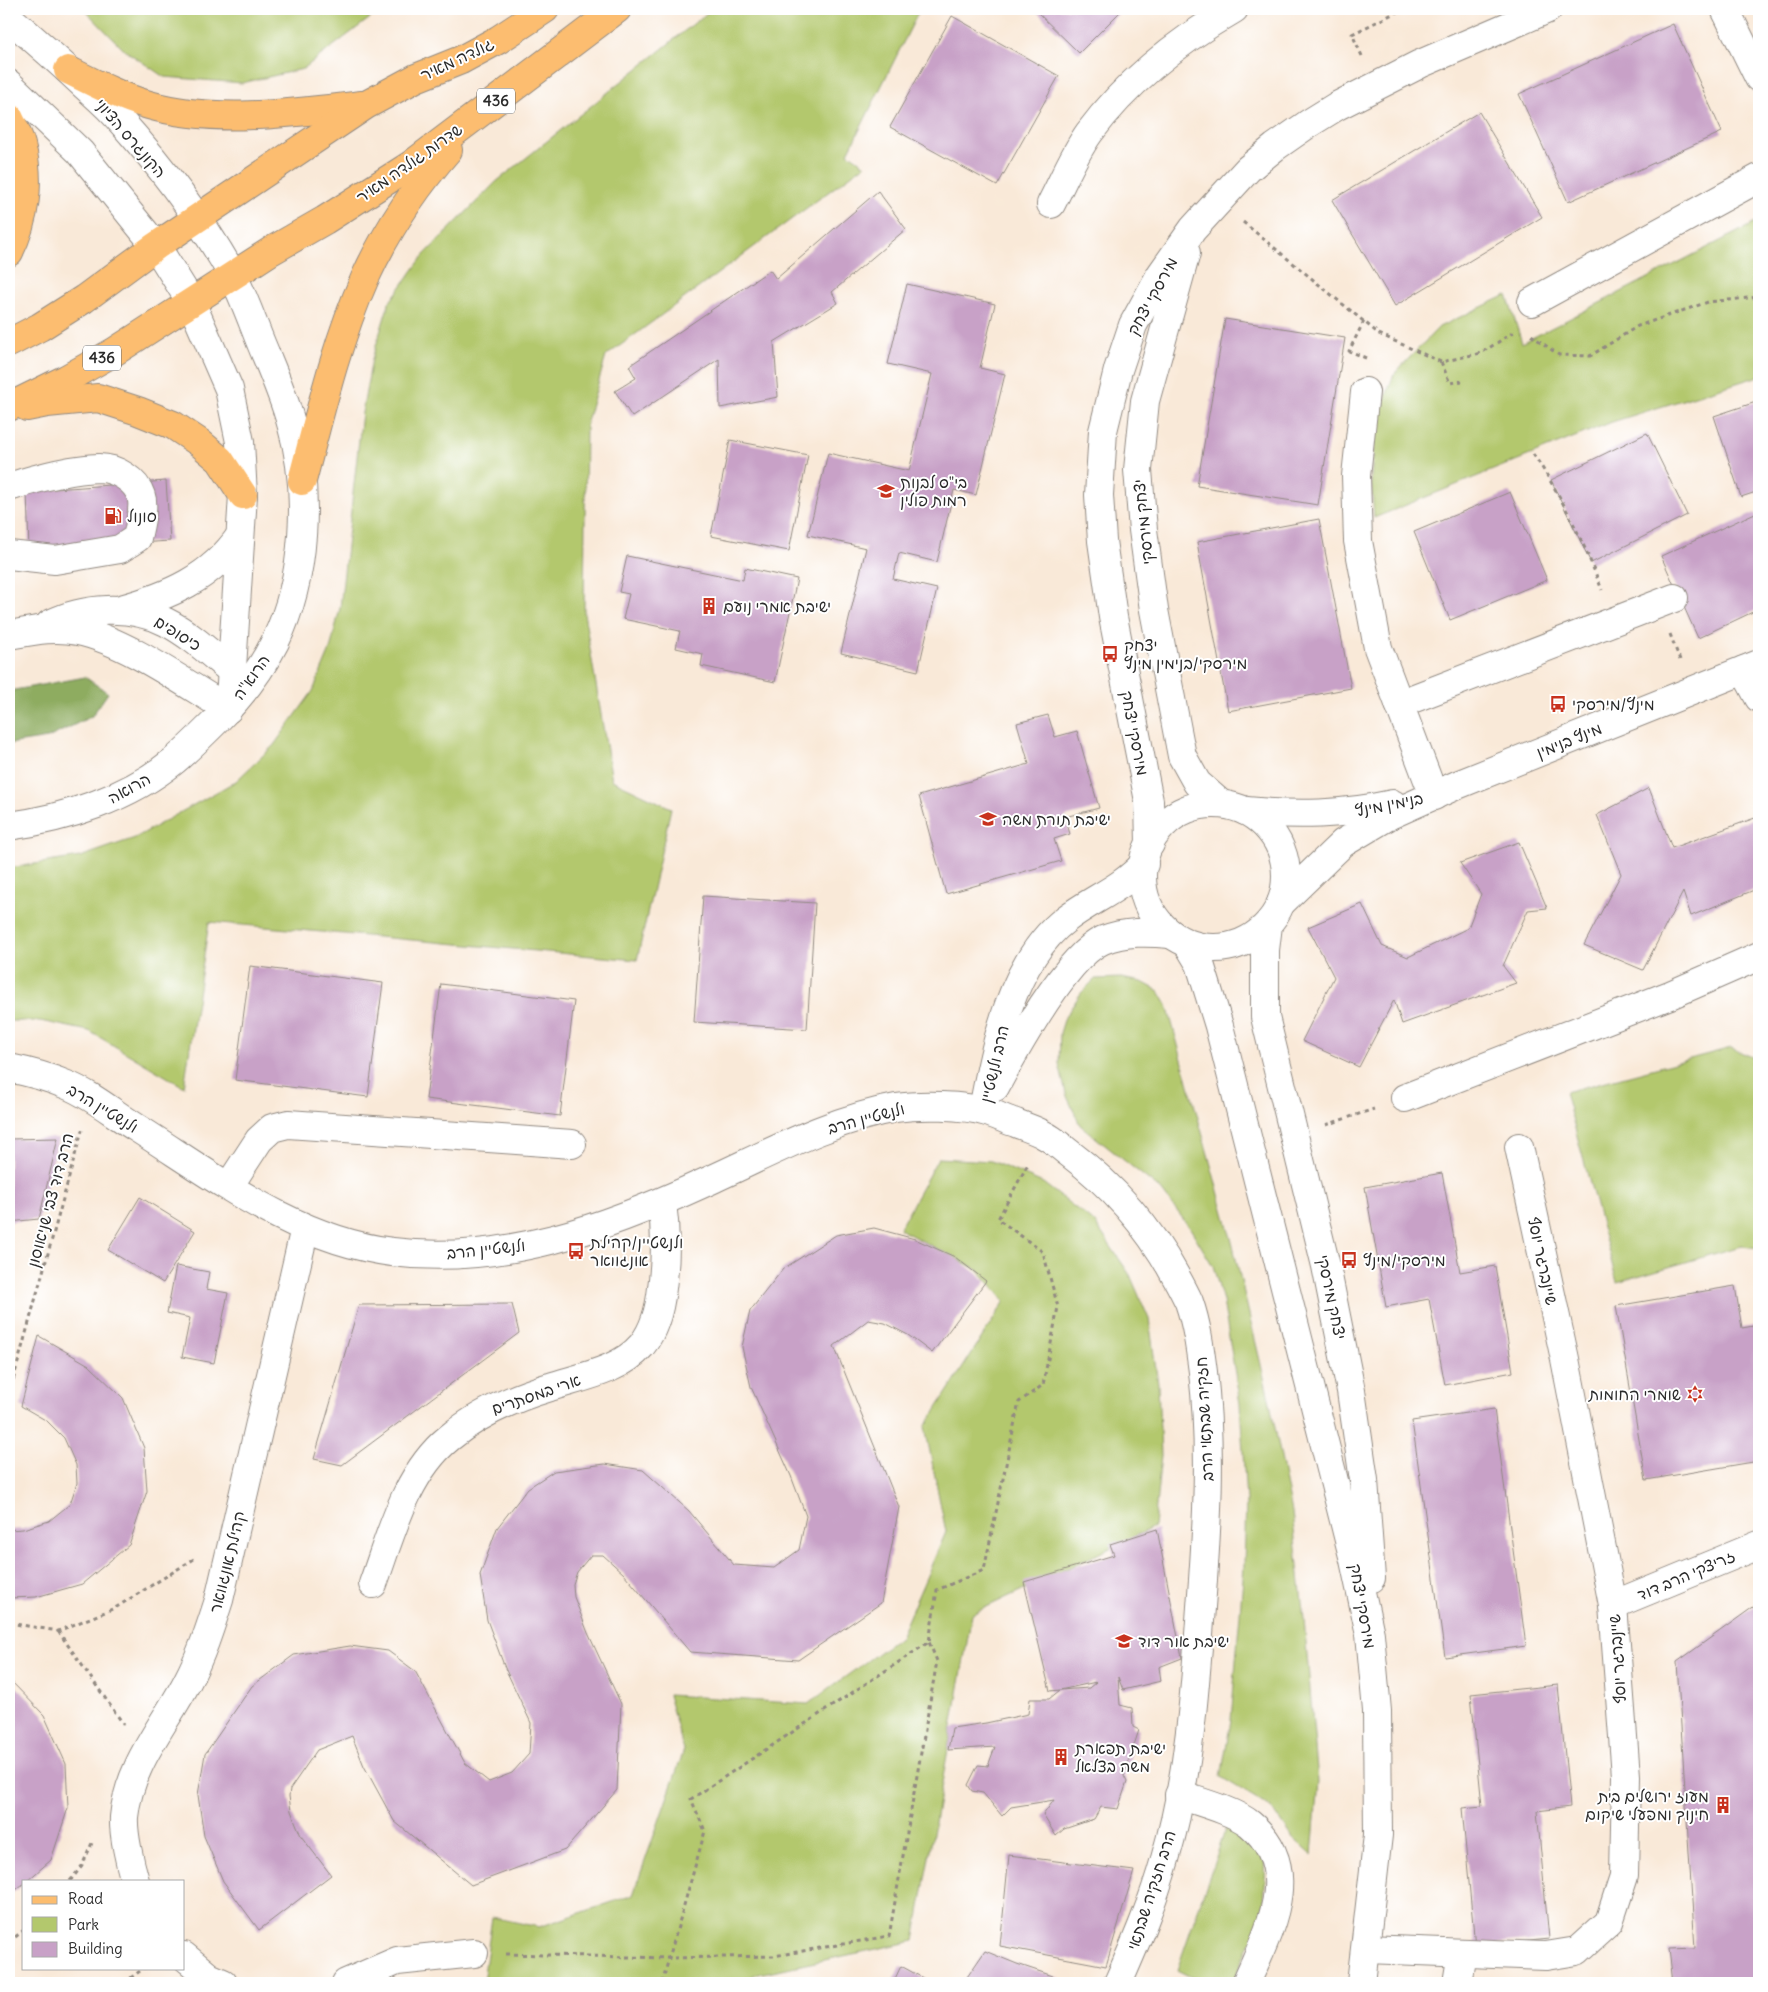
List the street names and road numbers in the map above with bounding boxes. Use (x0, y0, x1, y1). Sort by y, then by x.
street label: גולדה מאיר (417, 33, 497, 85)
road number: 436 (477, 88, 515, 114)
street label: הקונגרס הציוני (90, 94, 171, 182)
street label: שדרות גולדה מאיר (352, 119, 466, 207)
street label: מירסקי יצחק (1122, 254, 1182, 338)
road number: 436 (83, 346, 121, 370)
street label: יצחק מירסקי (1129, 478, 1157, 566)
street label: כיסופים (151, 611, 205, 655)
street label: הרוא''ה (228, 650, 274, 704)
street label: מירסקי יצחק (1117, 689, 1153, 777)
street label: מינץ בנימין (1533, 718, 1605, 763)
street label: הרואה (104, 768, 154, 808)
street label: בנימין מינץ (1353, 788, 1425, 821)
street label: הרב ולנשטיין (975, 1023, 1013, 1105)
street label: ולנשטיין הרב (64, 1079, 142, 1137)
street label: ולנשטיין הרב (825, 1098, 907, 1138)
street label: הרב דוד צבי שניאוסון (22, 1131, 78, 1269)
street label: שיינברגר יוסף (1524, 1215, 1562, 1307)
street label: ולנשטיין הרב (446, 1235, 526, 1263)
street label: יצחק מירסקי (1313, 1253, 1351, 1341)
street label: חזקיה שבתאי הרב (1191, 1356, 1217, 1482)
street label: ארי במסתרים (489, 1369, 583, 1419)
street label: קהילת אונגוואר (205, 1509, 250, 1615)
street label: זריצקי הרב דוד (1634, 1545, 1738, 1605)
street label: מירסקי יצחק (1346, 1562, 1380, 1650)
street label: שיינברגר יוסף (1604, 1614, 1630, 1704)
street label: הרב חזקיה שבתאי (1122, 1828, 1180, 1952)

